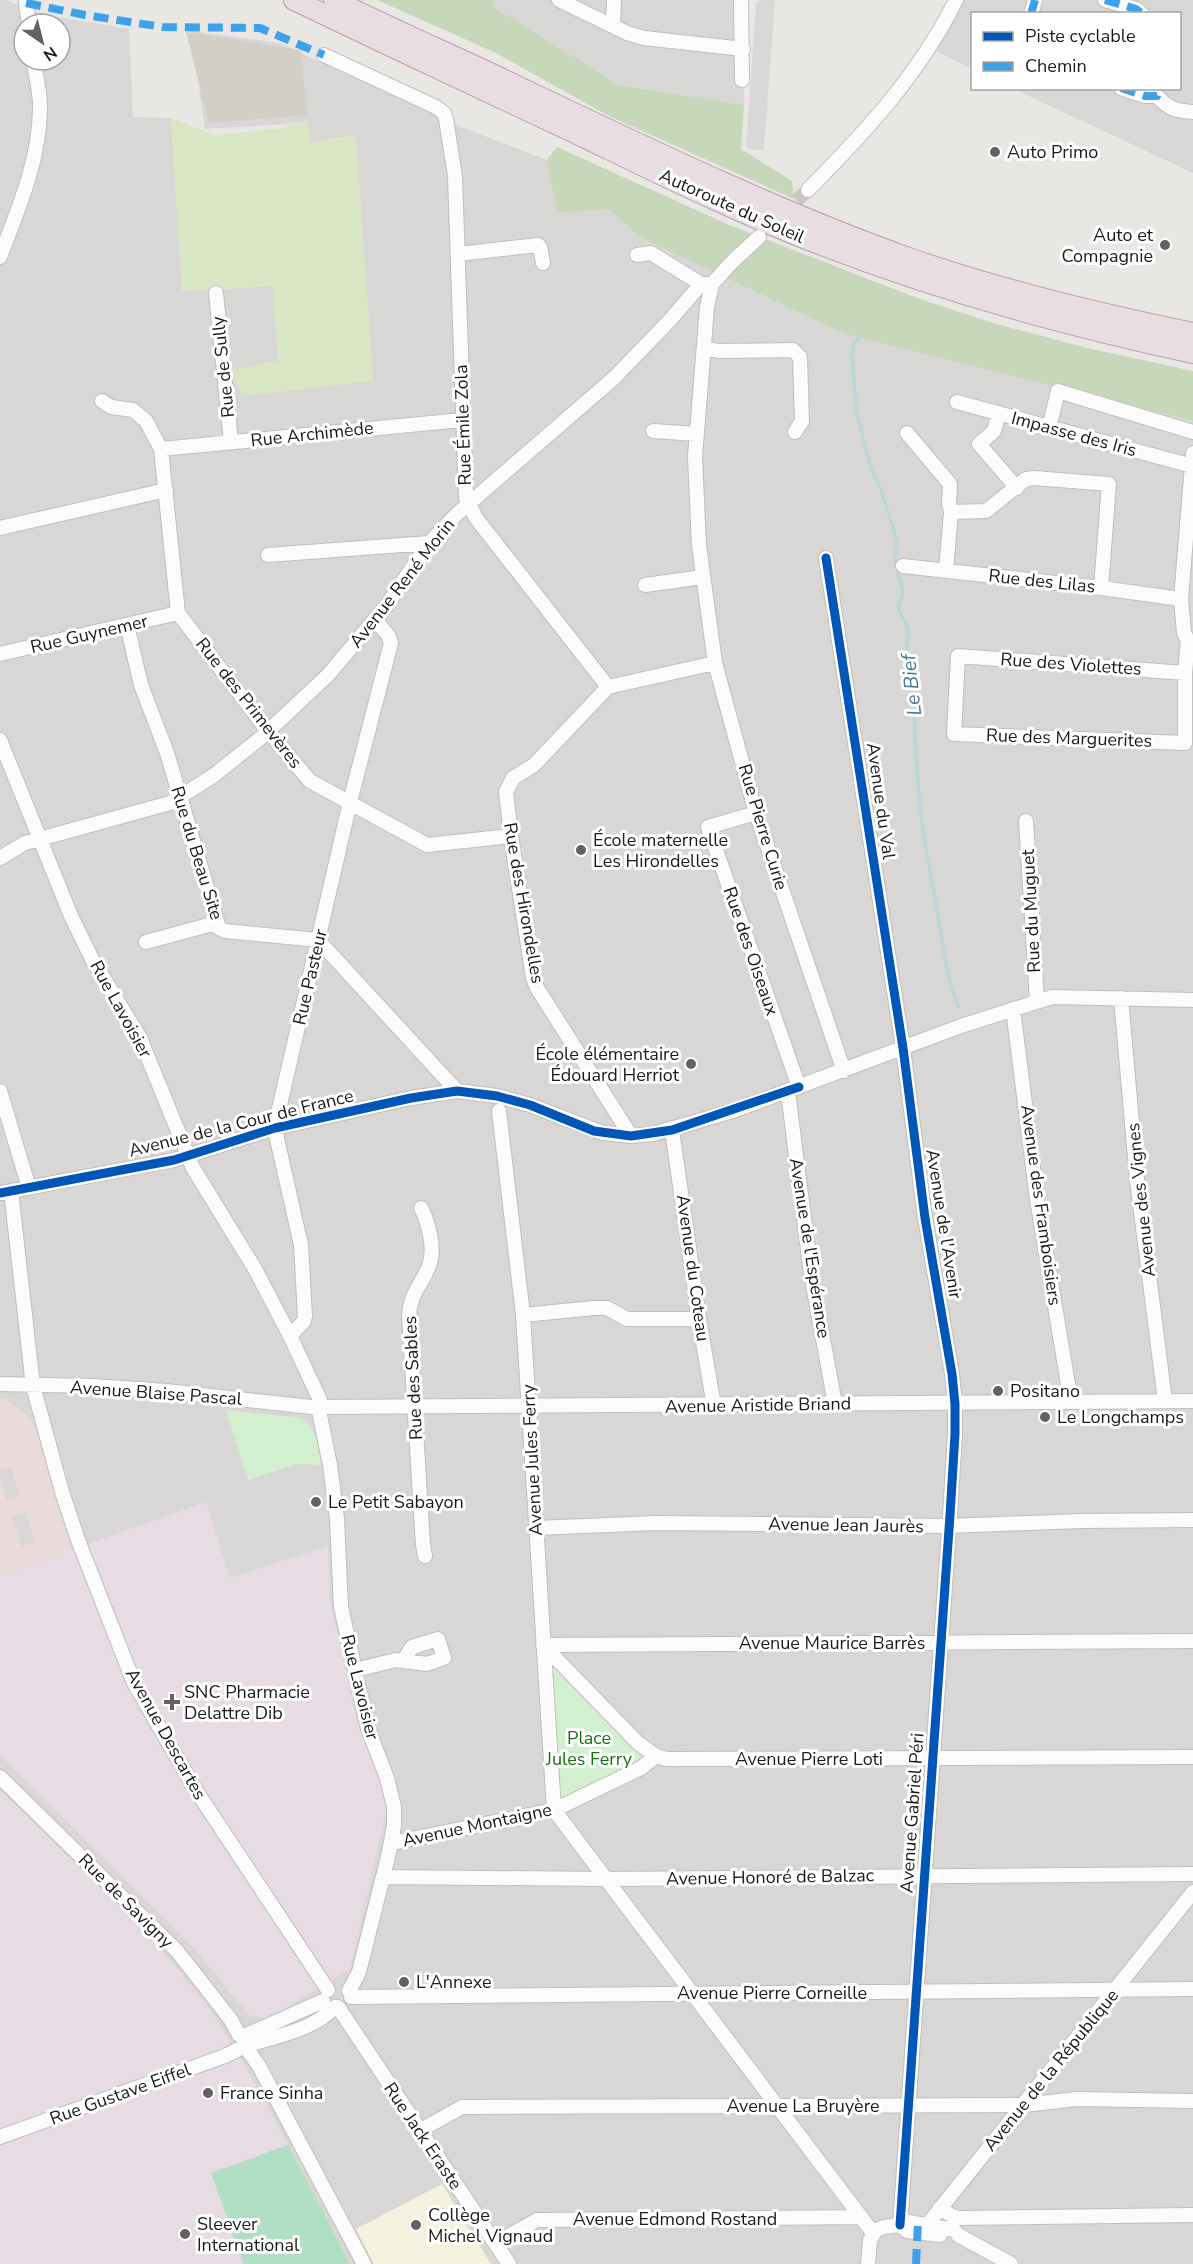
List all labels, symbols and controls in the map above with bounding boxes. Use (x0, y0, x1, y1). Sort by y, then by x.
north arrow (12, 12, 72, 72)
legend (971, 12, 1181, 90)
text: Piste cyclable (1025, 24, 1136, 48)
text: N (39, 41, 61, 66)
text: Chemin (1025, 54, 1087, 78)
place label: Auto Primo (1007, 140, 1098, 164)
marker: Auto Primo (988, 145, 1002, 159)
street label: Autoroute du Soleil (655, 163, 809, 249)
place label: Auto et Compagnie (1062, 223, 1154, 268)
marker: Auto et Compagnie (1158, 238, 1172, 252)
street label: Rue de Sully (206, 314, 240, 419)
street label: Rue Émile Zola (449, 364, 477, 486)
street label: Impasse des Iris (1009, 406, 1139, 462)
street label: Rue Archimède (249, 416, 375, 452)
street label: Avenue René Morin (344, 513, 460, 653)
street label: Rue des Lilas (987, 563, 1097, 599)
street label: Rue Guynemer (28, 609, 151, 659)
street label: Rue des Primevères (190, 633, 308, 773)
street label: Rue des Violettes (1000, 647, 1142, 681)
water label: Le Bief (895, 650, 928, 717)
street label: Rue des Marguerites (986, 723, 1152, 753)
street label: Avenue du Val (861, 741, 901, 861)
street label: Rue Pierre Curie (732, 761, 794, 893)
street label: Rue du Beau Site (165, 783, 229, 923)
street label: Rue des Hirondelles (498, 821, 550, 985)
place label: École maternelle Les Hirondelles (593, 828, 728, 873)
marker: École maternelle Les Hirondelles (574, 843, 588, 857)
street label: Rue du Muguet (1016, 848, 1046, 973)
street label: Rue des Oiseaux (718, 883, 785, 1019)
street label: Rue Pasteur (287, 926, 333, 1027)
street label: Rue Lavoisier (84, 956, 158, 1062)
place label: École élémentaire Édouard Herriot (535, 1042, 680, 1087)
marker: École élémentaire Édouard Herriot (684, 1057, 698, 1071)
street label: Avenue de la Cour de France (126, 1083, 356, 1163)
street label: Avenue des Framboisiers (1015, 1103, 1067, 1307)
street label: Avenue des Vignes (1121, 1122, 1161, 1278)
street label: Avenue de l'Avenir (920, 1147, 968, 1301)
street label: Avenue de l'Espérance (784, 1156, 836, 1340)
street label: Avenue du Coteau (671, 1193, 715, 1343)
street label: Rue des Sables (398, 1315, 428, 1441)
street label: Avenue Blaise Pascal (69, 1375, 243, 1411)
place label: Positano (1010, 1379, 1080, 1403)
street label: Avenue Jules Ferry (516, 1383, 548, 1536)
marker: Positano (991, 1384, 1005, 1398)
street label: Avenue Aristide Briand (665, 1391, 851, 1419)
place label: Le Longchamps (1057, 1405, 1184, 1429)
marker: Le Longchamps (1038, 1410, 1052, 1424)
place label: Le Petit Sabayon (328, 1490, 464, 1514)
marker: Le Petit Sabayon (309, 1495, 323, 1509)
street label: Avenue Jean Jaurès (768, 1512, 924, 1538)
street label: Avenue Maurice Barrès (739, 1631, 925, 1655)
street label: Rue Lavoisier (335, 1632, 385, 1743)
street label: Avenue Descartes (120, 1664, 212, 1804)
place label: SNC Pharmacie Delattre Dib (184, 1680, 310, 1725)
marker: SNC Pharmacie Delattre Dib (165, 1695, 179, 1709)
park label: Place Jules Ferry (545, 1726, 633, 1771)
street label: Avenue Gabriel Péri (894, 1732, 930, 1894)
street label: Avenue Pierre Loti (735, 1747, 883, 1771)
street label: Avenue Montaigne (400, 1797, 554, 1853)
street label: Rue de Savigny (73, 1848, 179, 1954)
street label: Avenue Honoré de Balzac (666, 1863, 874, 1891)
place label: L'Annexe (416, 1970, 492, 1994)
marker: L'Annexe (397, 1975, 411, 1989)
street label: Avenue Pierre Corneille (677, 1981, 867, 2005)
street label: Avenue de la République (978, 1984, 1124, 2156)
street label: Rue Gustave Eiffel (46, 2057, 194, 2131)
street label: Rue Jack Eraste (378, 2078, 468, 2194)
place label: France Sinha (220, 2081, 323, 2105)
marker: France Sinha (201, 2086, 215, 2100)
street label: Avenue La Bruyère (726, 2094, 880, 2118)
place label: Collège Michel Vignaud (428, 2203, 553, 2248)
street label: Avenue Edmond Rostand (573, 2207, 777, 2231)
place label: Sleever International (197, 2212, 300, 2257)
marker: Collège Michel Vignaud (409, 2218, 423, 2232)
marker: Sleever International (178, 2227, 192, 2241)

